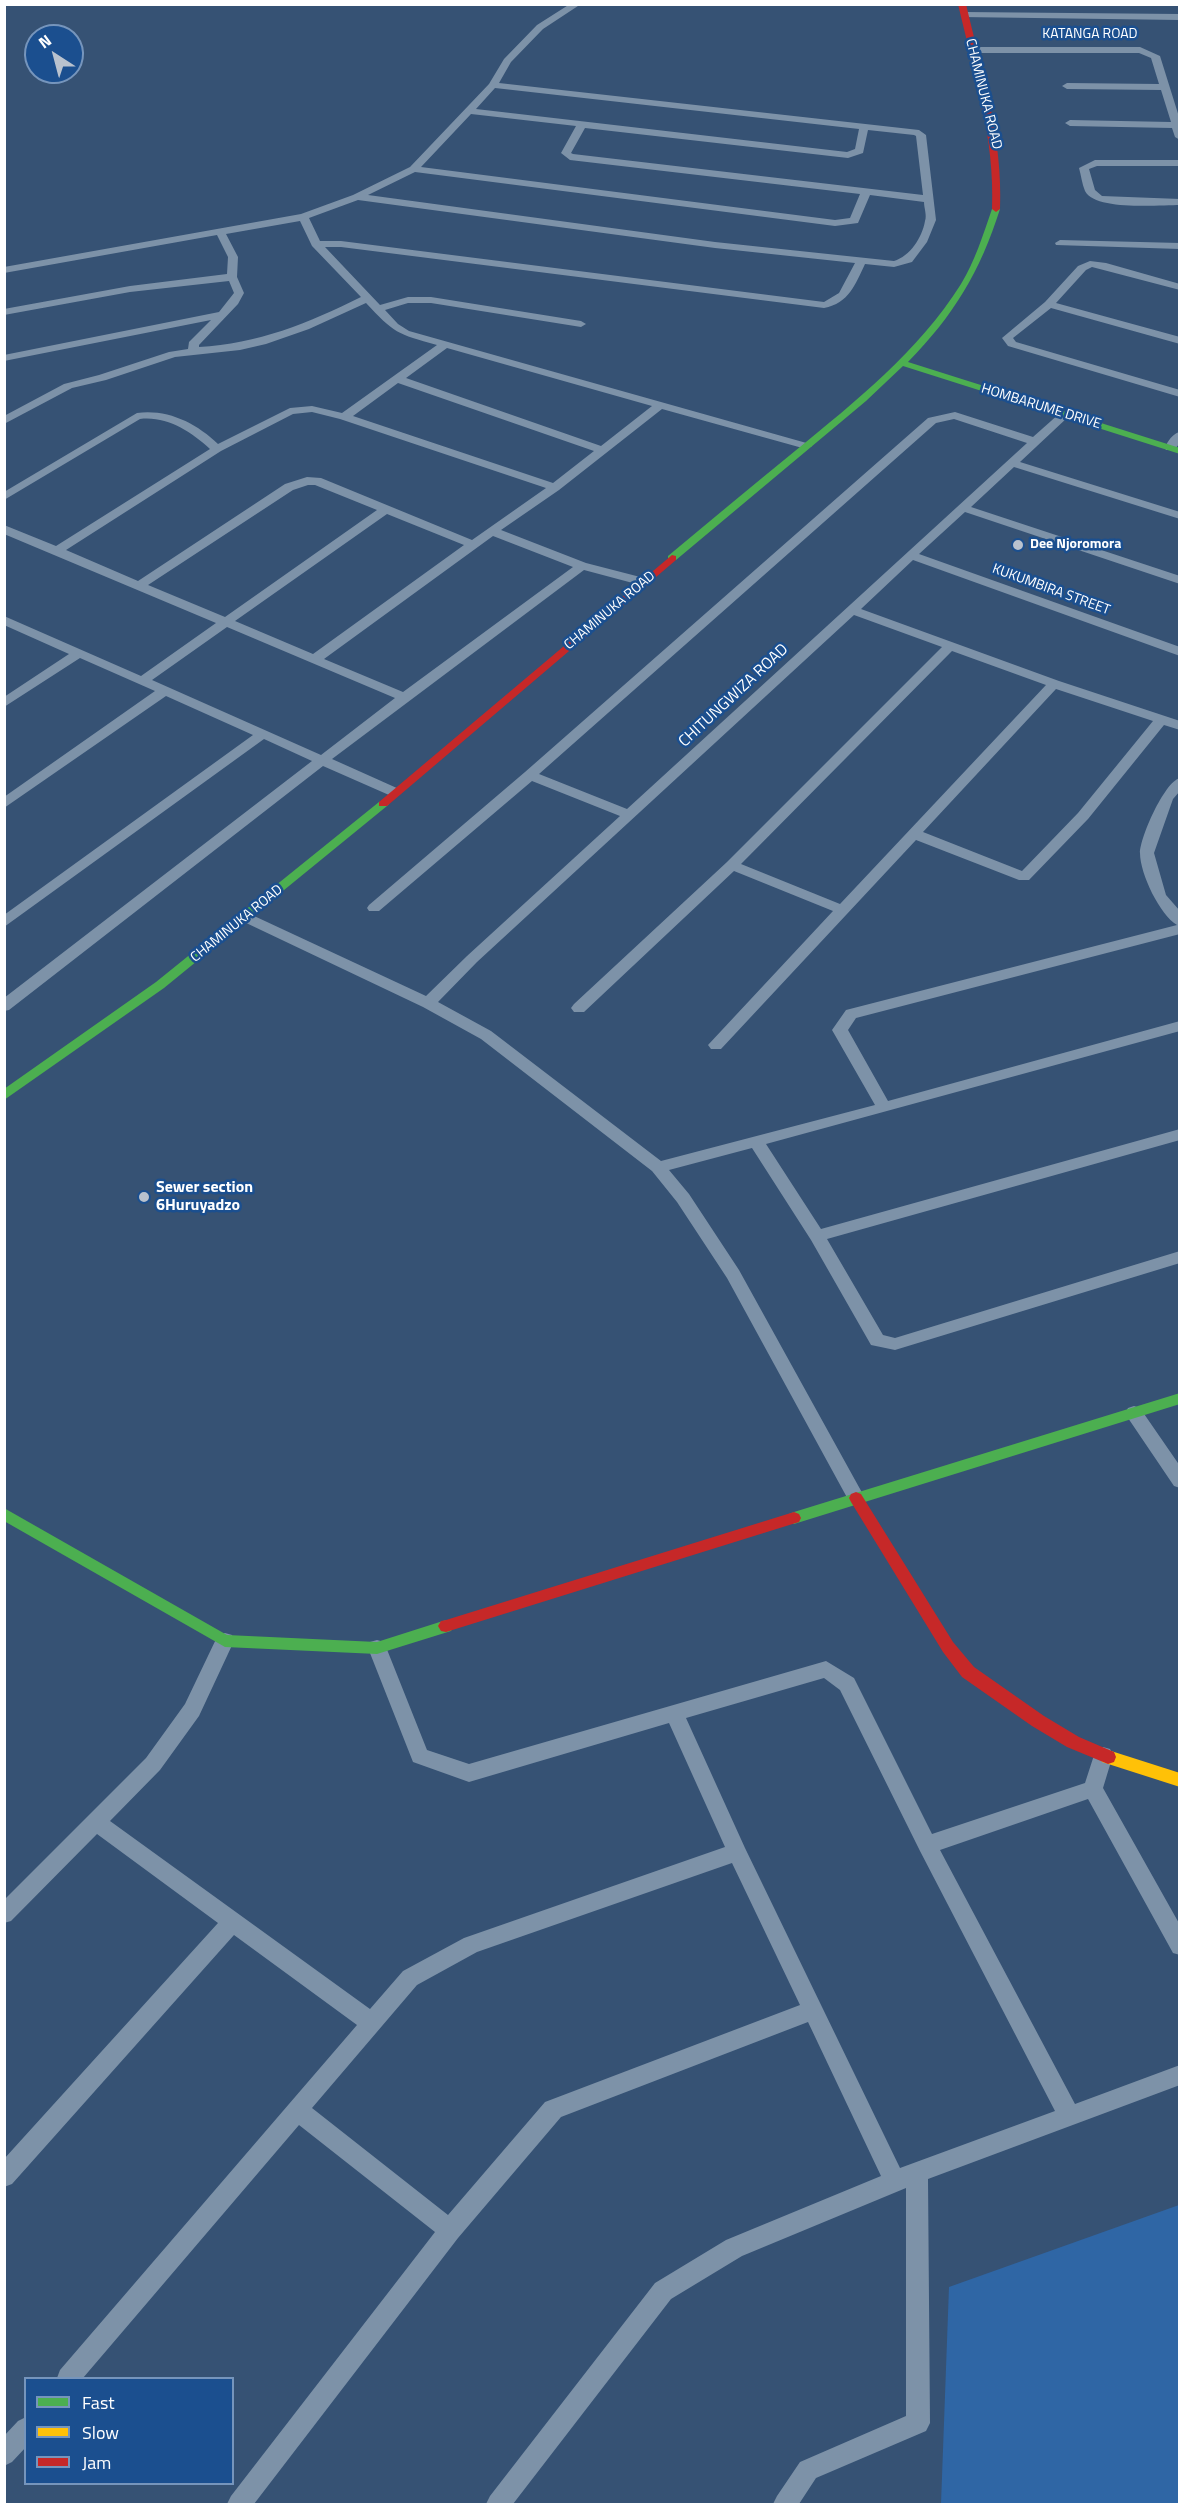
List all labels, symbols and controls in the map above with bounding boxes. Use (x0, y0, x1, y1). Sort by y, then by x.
north arrow (24, 24, 84, 84)
street label: KATANGA ROAD (1042, 27, 1138, 43)
text: N (33, 28, 56, 54)
street label: CHAMINUKA ROAD (961, 37, 1005, 151)
street label: HOMBARUME DRIVE (979, 381, 1103, 433)
place label: Dee Njoromora (1030, 537, 1121, 553)
marker: Dee Njoromora (1011, 538, 1025, 552)
street label: KUKUMBIRA STREET (990, 561, 1112, 619)
street label: CHAMINUKA ROAD (561, 568, 659, 654)
street label: CHITUNGWIZA ROAD (675, 640, 793, 752)
street label: CHAMINUKA ROAD (188, 882, 286, 966)
place label: Sewer section 6Huruyadzo (156, 1178, 253, 1216)
marker: Sewer section 6Huruyadzo (137, 1190, 151, 1204)
legend (24, 2377, 234, 2485)
text: Fast (82, 2389, 115, 2416)
text: Slow (82, 2419, 119, 2446)
text: Jam (82, 2449, 111, 2476)

